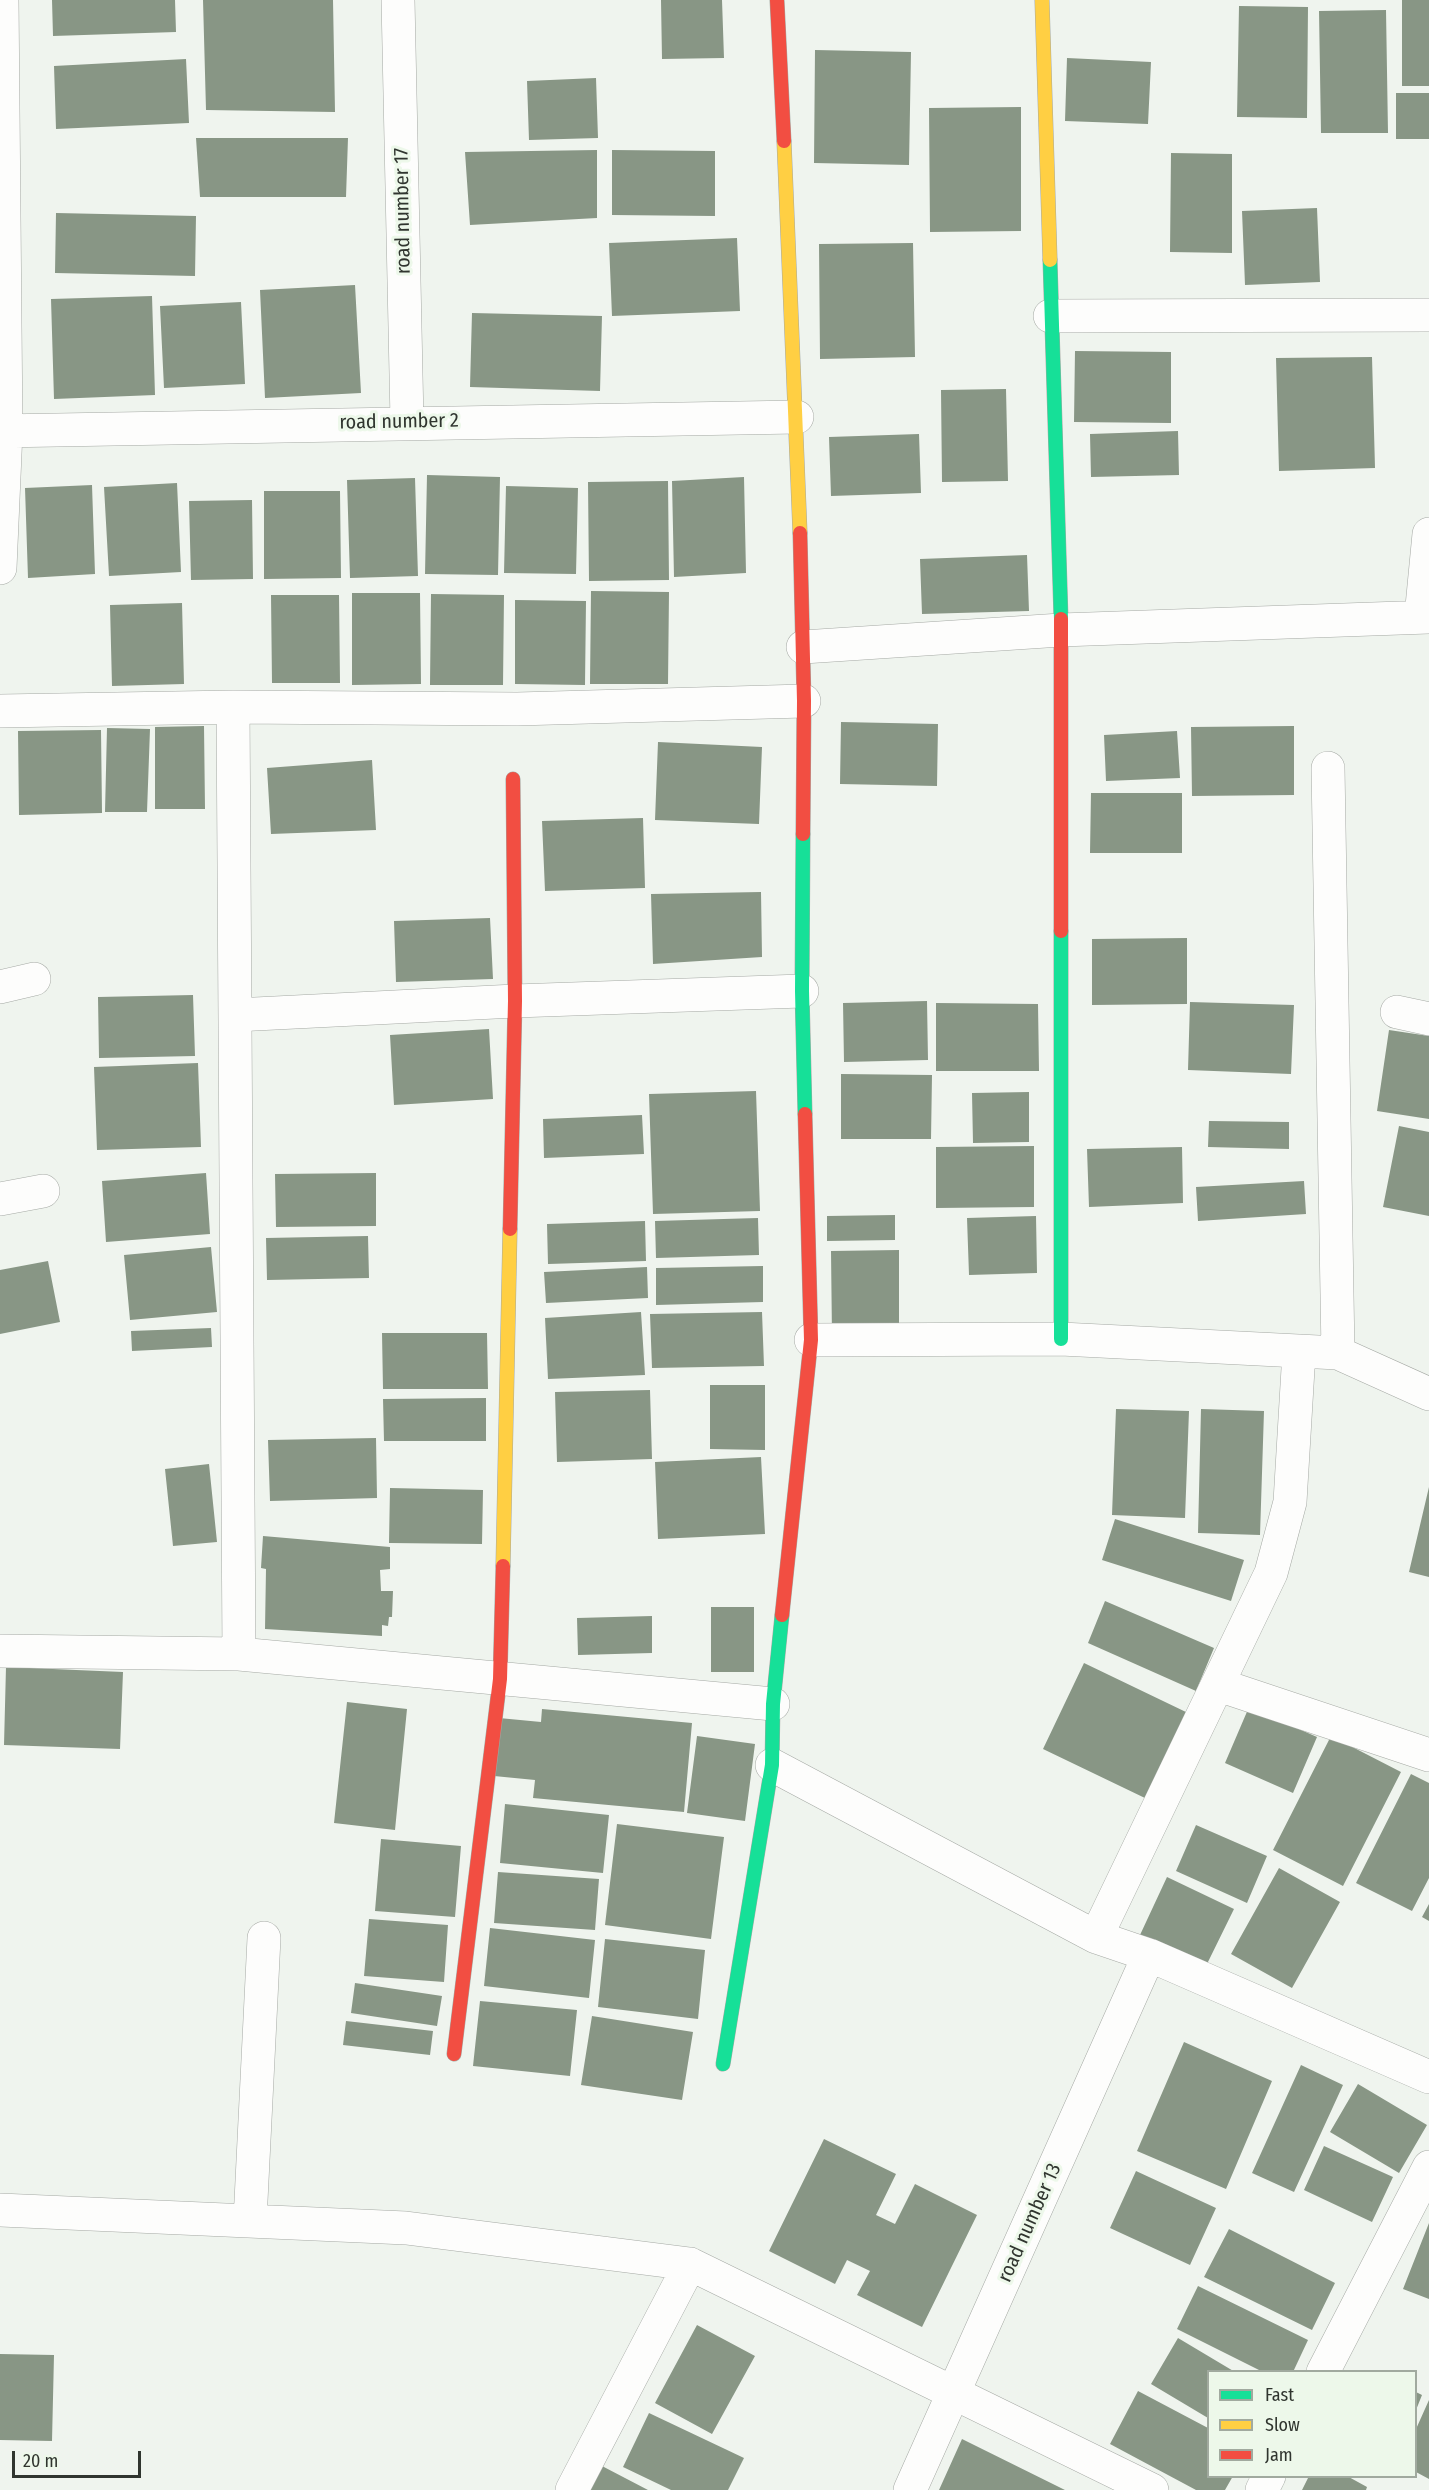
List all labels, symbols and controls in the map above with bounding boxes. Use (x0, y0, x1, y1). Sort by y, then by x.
street label: road number 17 (390, 148, 416, 274)
street label: road number 2 (339, 409, 459, 435)
street label: road number 13 (993, 2160, 1067, 2286)
legend (1207, 2370, 1417, 2478)
text: Fast (1265, 2384, 1294, 2406)
text: Slow (1265, 2414, 1300, 2436)
scale bar (15, 2439, 144, 2477)
text: Jam (1265, 2444, 1293, 2466)
text: 20 m (23, 2450, 58, 2472)

